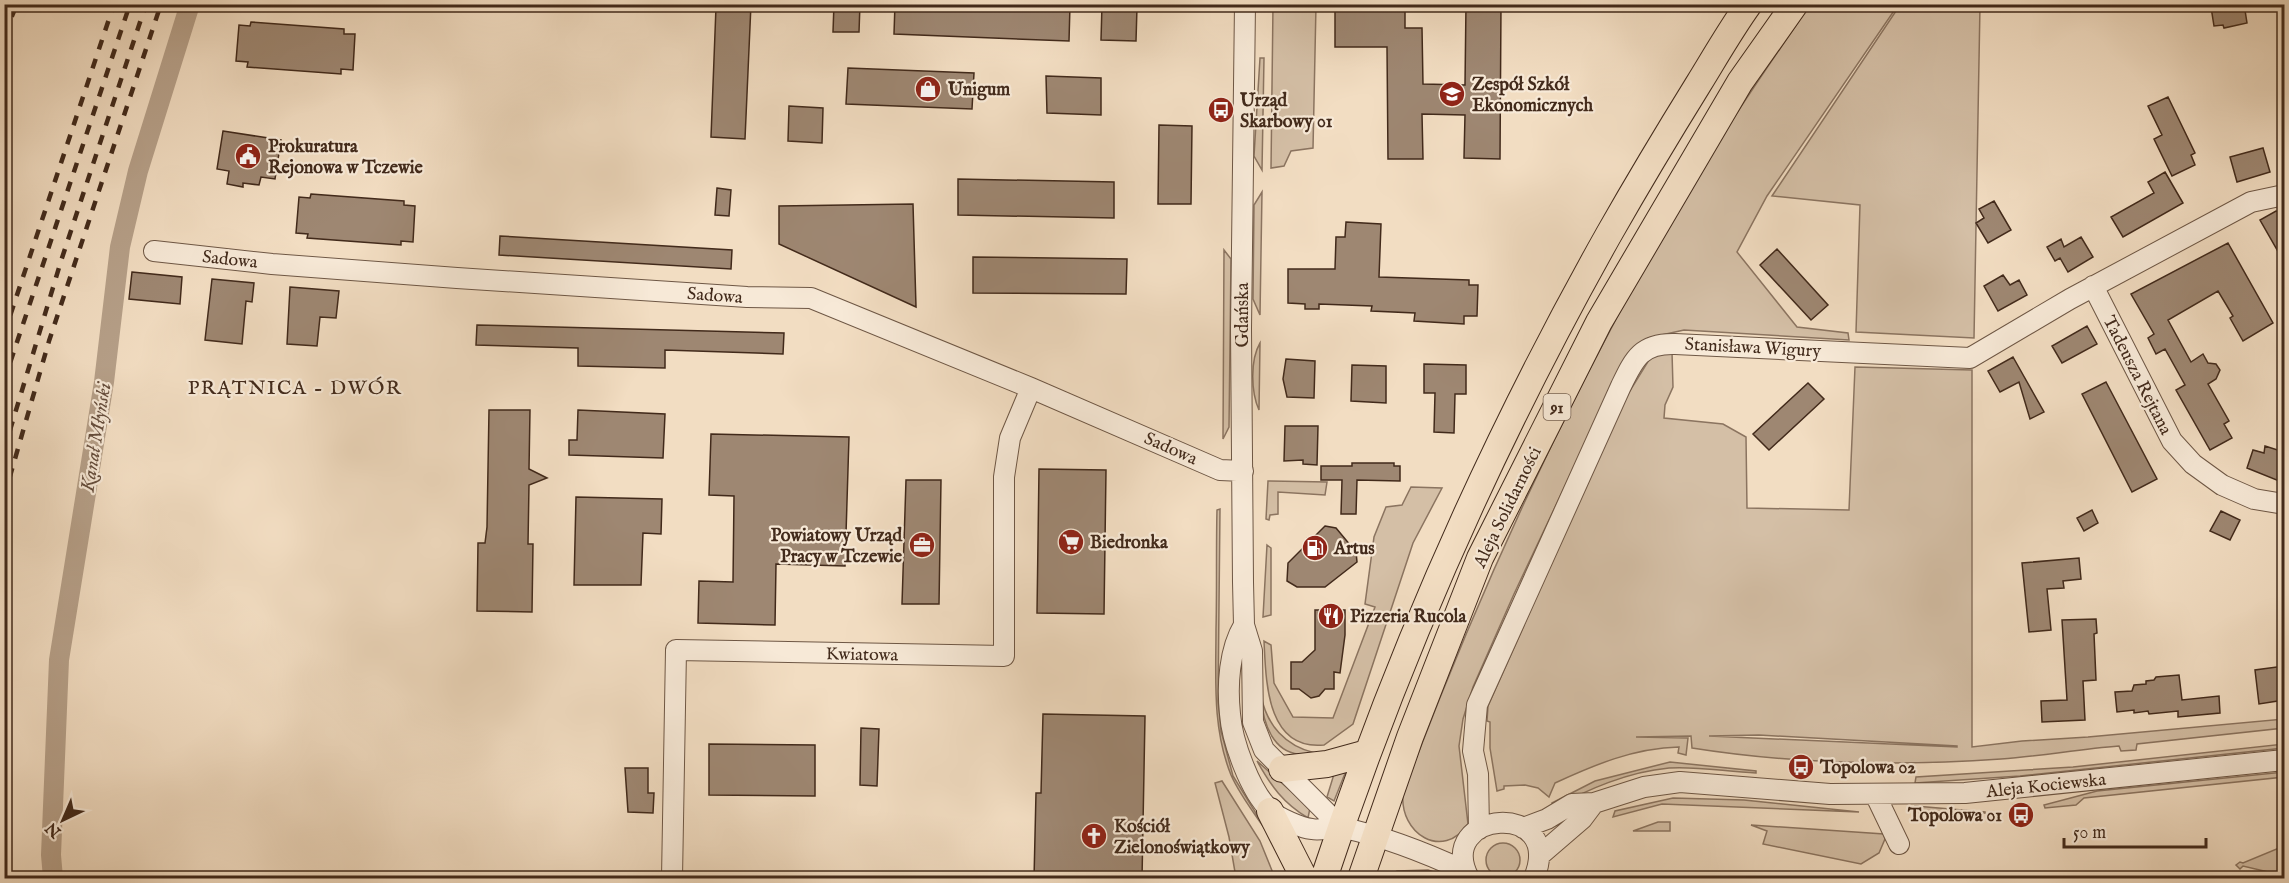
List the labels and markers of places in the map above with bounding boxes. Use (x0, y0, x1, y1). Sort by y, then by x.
shop icon: Unigum (913, 74, 943, 104)
place label: Zespół Szkół Ekonomicznych (1472, 74, 1593, 118)
place label: Unigum (947, 79, 1010, 102)
school or university icon: Zespół Szkół Ekonomicznych (1437, 79, 1467, 109)
place label: Urząd Skarbowy 01 (1239, 90, 1333, 134)
bus stop icon: Urząd Skarbowy 01 (1206, 95, 1236, 125)
place label: Prokuratura Rejonowa w Tczewie (268, 136, 424, 180)
public building icon: Prokuratura Rejonowa w Tczewie (233, 141, 263, 171)
place label: Powiatowy Urząd Pracy w Tczewie (771, 525, 903, 569)
supermarket icon: Biedronka (1056, 527, 1086, 557)
office icon: Powiatowy Urząd Pracy w Tczewie (907, 530, 937, 560)
place label: Biedronka (1090, 532, 1169, 555)
fuel station icon: Artus (1300, 533, 1330, 563)
place label: Artus (1333, 538, 1375, 561)
restaurant icon: Pizzeria Rucola (1316, 601, 1346, 631)
place label: Pizzeria Rucola (1350, 606, 1468, 629)
bus stop icon: Topolowa 02 (1786, 752, 1816, 782)
place label: Topolowa 02 (1819, 757, 1916, 780)
bus stop icon: Topolowa 01 (2006, 800, 2036, 830)
place label: Topolowa 01 (1907, 805, 2002, 828)
place label: Kościół Zielonoświątkowy (1114, 816, 1251, 860)
church icon: Kościół Zielonoświątkowy (1079, 821, 1109, 851)

